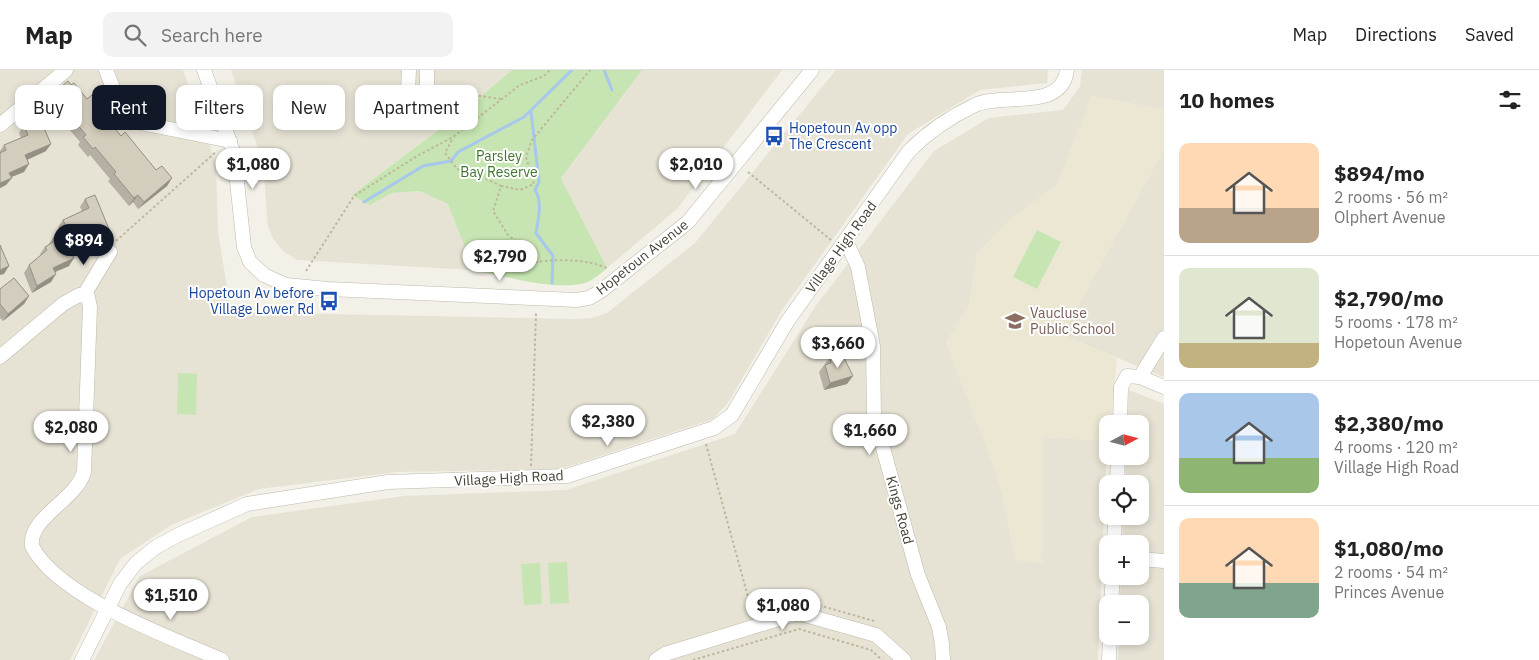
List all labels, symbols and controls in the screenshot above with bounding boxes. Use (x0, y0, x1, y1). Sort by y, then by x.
search box (103, 12, 453, 57)
text: Map (25, 19, 73, 51)
icon: search (121, 21, 149, 49)
text: Search here (161, 23, 263, 47)
text: Map (1292, 23, 1327, 46)
text: Directions (1355, 23, 1437, 46)
text: Saved (1465, 23, 1514, 46)
chip: Buy (15, 85, 82, 130)
chip: Rent (92, 85, 166, 130)
chip: Filters (176, 85, 263, 130)
chip: New (273, 85, 345, 130)
chip: Apartment (355, 85, 478, 130)
text: 10 homes (1179, 86, 1275, 114)
icon: filters (1496, 86, 1524, 114)
place label: Hopetoun Av opp The Crescent (789, 119, 897, 153)
bus stop icon: Hopetoun Av opp The Crescent (763, 125, 785, 147)
park label: Parsley Bay Reserve (460, 147, 538, 181)
pin: $1,080 (212, 148, 294, 190)
pin: $2,010 (655, 148, 737, 190)
text: $1,080 (227, 154, 279, 174)
text: $2,010 (670, 154, 722, 174)
text: $894/mo (1334, 159, 1425, 187)
icon: home (1219, 163, 1279, 223)
text: 2 rooms · 56 m² (1334, 187, 1448, 207)
street label: Village High Road (802, 197, 880, 297)
text: Olphert Avenue (1334, 207, 1446, 227)
street label: Hopetoun Avenue (592, 215, 692, 299)
pin: $894 (54, 224, 114, 266)
text: $894 (65, 230, 103, 250)
pin: $2,790 (459, 240, 541, 282)
text: $2,790 (474, 246, 526, 266)
place label: Hopetoun Av before Village Lower Rd (189, 284, 314, 318)
text: $2,790/mo (1334, 284, 1444, 312)
icon: home (1219, 288, 1279, 348)
bus stop icon: Hopetoun Av before Village Lower Rd (318, 290, 340, 312)
place label: Vaucluse Public School (1030, 304, 1115, 338)
school or university icon: Vaucluse Public School (1004, 310, 1026, 332)
text: 5 rooms · 178 m² (1334, 312, 1458, 332)
pin: $3,660 (797, 326, 879, 369)
text: Hopetoun Avenue (1334, 332, 1462, 352)
text: $3,660 (812, 333, 864, 353)
pin: $2,380 (567, 404, 649, 447)
text: $2,380/mo (1334, 409, 1444, 437)
pin: $2,080 (30, 410, 112, 453)
text: $2,380 (582, 411, 634, 431)
icon: home (1219, 413, 1279, 473)
pin: $1,660 (829, 414, 911, 456)
north arrow (1099, 415, 1149, 465)
map controls (1099, 415, 1149, 645)
text: $2,080 (45, 417, 97, 437)
text: $1,660 (844, 420, 896, 440)
text: 4 rooms · 120 m² (1334, 437, 1458, 457)
text: Village High Road (1334, 457, 1459, 477)
street label: Village High Road (454, 466, 564, 490)
street label: Kings Road (882, 474, 918, 546)
button: locate (1099, 475, 1149, 525)
text: $1,080/mo (1334, 534, 1444, 562)
button: + (1099, 535, 1149, 585)
icon: home (1219, 538, 1279, 598)
text: 2 rooms · 54 m² (1334, 562, 1448, 582)
pin: $1,510 (130, 578, 212, 621)
text: Princes Avenue (1334, 582, 1444, 602)
text: $1,510 (145, 585, 197, 605)
pin: $1,080 (742, 588, 824, 631)
text: $1,080 (757, 595, 809, 615)
button: − (1099, 595, 1149, 645)

